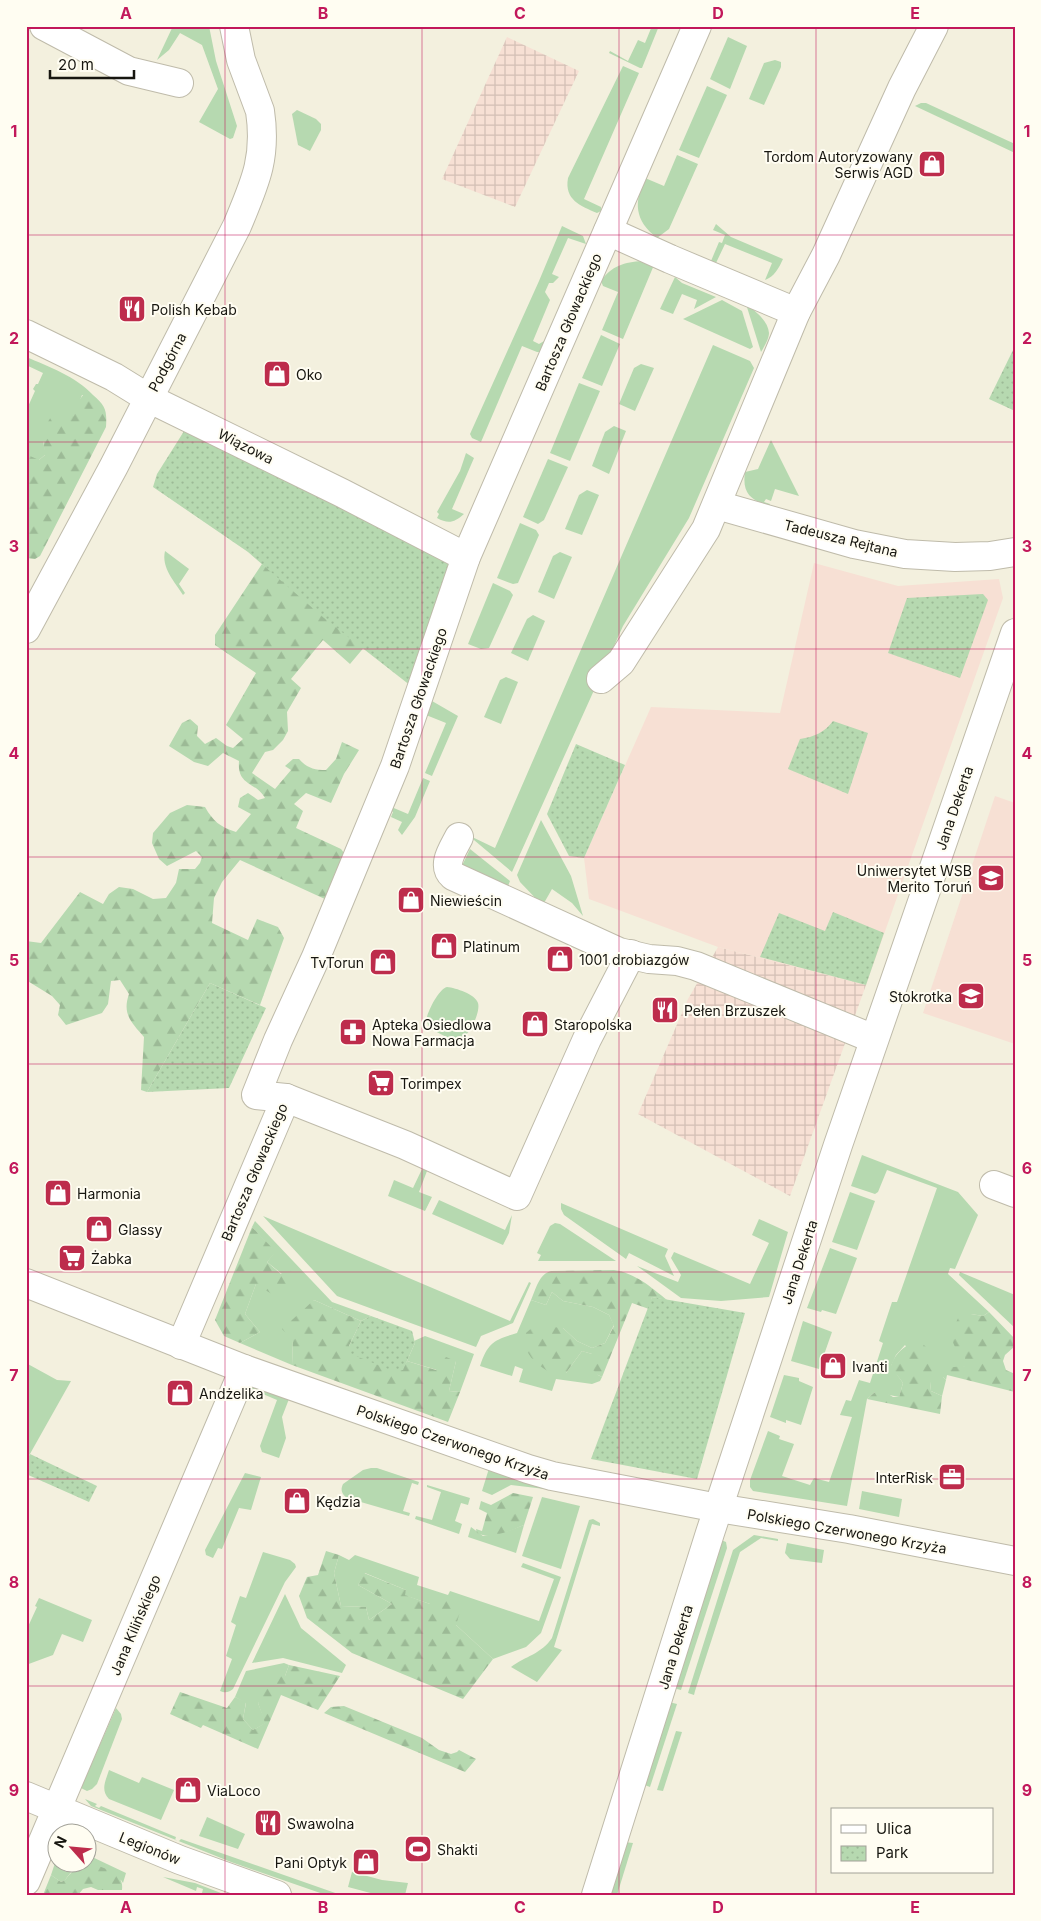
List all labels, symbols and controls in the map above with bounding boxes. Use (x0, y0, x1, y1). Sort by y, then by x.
text: A (120, 3, 132, 23)
text: B (318, 3, 328, 23)
text: C (514, 3, 526, 23)
text: D (712, 3, 724, 23)
text: E (910, 3, 920, 23)
scale bar (50, 48, 134, 80)
text: 20 m (58, 55, 94, 74)
text: 1 (11, 121, 17, 141)
text: 1 (1024, 121, 1030, 141)
place label: Tordom Autoryzowany Serwis AGD (763, 148, 913, 181)
shop icon: Tordom Autoryzowany Serwis AGD (917, 149, 947, 179)
street label: Bartosza Głowackiego (531, 251, 605, 393)
restaurant icon: Polish Kebab (117, 294, 147, 324)
place label: Polish Kebab (151, 301, 237, 318)
text: 2 (9, 328, 19, 348)
text: 2 (1022, 328, 1032, 348)
street label: Podgórna (144, 330, 190, 394)
shop icon: Oko (262, 359, 292, 389)
place label: Oko (296, 366, 322, 383)
street label: Wiązowa (215, 425, 277, 467)
street label: Tadeusza Rejtana (782, 516, 900, 560)
text: 3 (9, 536, 19, 556)
text: 3 (1022, 536, 1032, 556)
street label: Bartosza Głowackiego (386, 625, 450, 771)
text: 4 (9, 743, 20, 763)
text: 4 (1022, 743, 1033, 763)
street label: Jana Dekerta (932, 764, 976, 852)
place label: Uniwersytet WSB Merito Toruń (857, 862, 972, 895)
school or university icon: Uniwersytet WSB Merito Toruń (976, 863, 1006, 893)
shop icon: Niewieścin (396, 885, 426, 915)
place label: Niewieścin (430, 892, 502, 909)
shop icon: Platinum (429, 931, 459, 961)
place label: Platinum (463, 938, 520, 955)
shop icon: 1001 drobiazgów (545, 944, 575, 974)
shop icon: TvTorun (368, 947, 398, 977)
text: 5 (9, 950, 19, 970)
text: 5 (1022, 950, 1032, 970)
place label: 1001 drobiazgów (579, 951, 690, 968)
place label: TvTorun (310, 954, 364, 971)
school or university icon: Stokrotka (956, 981, 986, 1011)
place label: Stokrotka (889, 988, 952, 1005)
restaurant icon: Pełen Brzuszek (650, 995, 680, 1025)
place label: Pełen Brzuszek (684, 1002, 786, 1019)
shop icon: Staropolska (520, 1009, 550, 1039)
place label: Apteka Osiedlowa Nowa Farmacja (372, 1016, 491, 1049)
place label: Staropolska (554, 1016, 632, 1033)
pharmacy icon: Apteka Osiedlowa Nowa Farmacja (338, 1017, 368, 1047)
supermarket icon: Torimpex (366, 1068, 396, 1098)
place label: Torimpex (400, 1075, 462, 1092)
street label: Bartosza Głowackiego (217, 1101, 291, 1243)
text: 6 (9, 1158, 19, 1178)
text: 6 (1022, 1158, 1032, 1178)
shop icon: Harmonia (43, 1178, 73, 1208)
place label: Harmonia (77, 1185, 141, 1202)
shop icon: Glassy (84, 1214, 114, 1244)
street label: Jana Dekerta (777, 1218, 821, 1306)
place label: Glassy (118, 1221, 162, 1238)
supermarket icon: Żabka (57, 1243, 87, 1273)
place label: Żabka (91, 1250, 132, 1267)
shop icon: Ivanti (818, 1351, 848, 1381)
place label: Ivanti (852, 1358, 888, 1375)
text: 7 (9, 1365, 19, 1385)
text: 7 (1022, 1365, 1032, 1385)
shop icon: Andżelika (165, 1378, 195, 1408)
place label: Andżelika (199, 1385, 264, 1402)
street label: Polskiego Czerwonego Krzyża (355, 1401, 551, 1483)
office icon: InterRisk (937, 1462, 967, 1492)
place label: InterRisk (875, 1469, 933, 1486)
shop icon: Kędzia (282, 1486, 312, 1516)
place label: Kędzia (316, 1493, 361, 1510)
street label: Polskiego Czerwonego Krzyża (746, 1505, 948, 1557)
text: 8 (9, 1572, 19, 1592)
street label: Jana Kilińskiego (106, 1572, 164, 1678)
text: 8 (1022, 1572, 1032, 1592)
street label: Jana Dekerta (654, 1603, 696, 1691)
shop icon: ViaLoco (173, 1775, 203, 1805)
text: 9 (9, 1780, 19, 1800)
text: 9 (1022, 1780, 1032, 1800)
place label: ViaLoco (207, 1782, 261, 1799)
restaurant icon: Swawolna (253, 1808, 283, 1838)
legend (831, 1808, 994, 1874)
place label: Swawolna (287, 1815, 354, 1832)
text: Ulica (876, 1819, 912, 1838)
north arrow (48, 1824, 98, 1874)
street label: Legionów (117, 1828, 183, 1868)
text: N (50, 1833, 70, 1850)
sports icon: Shakti (403, 1834, 433, 1864)
place label: Shakti (437, 1841, 478, 1858)
text: Park (876, 1843, 909, 1862)
shop icon: Pani Optyk (351, 1847, 381, 1877)
place label: Pani Optyk (275, 1854, 347, 1871)
text: A (120, 1897, 132, 1917)
text: B (318, 1897, 328, 1917)
text: C (514, 1897, 526, 1917)
text: D (712, 1897, 724, 1917)
text: E (910, 1897, 920, 1917)

